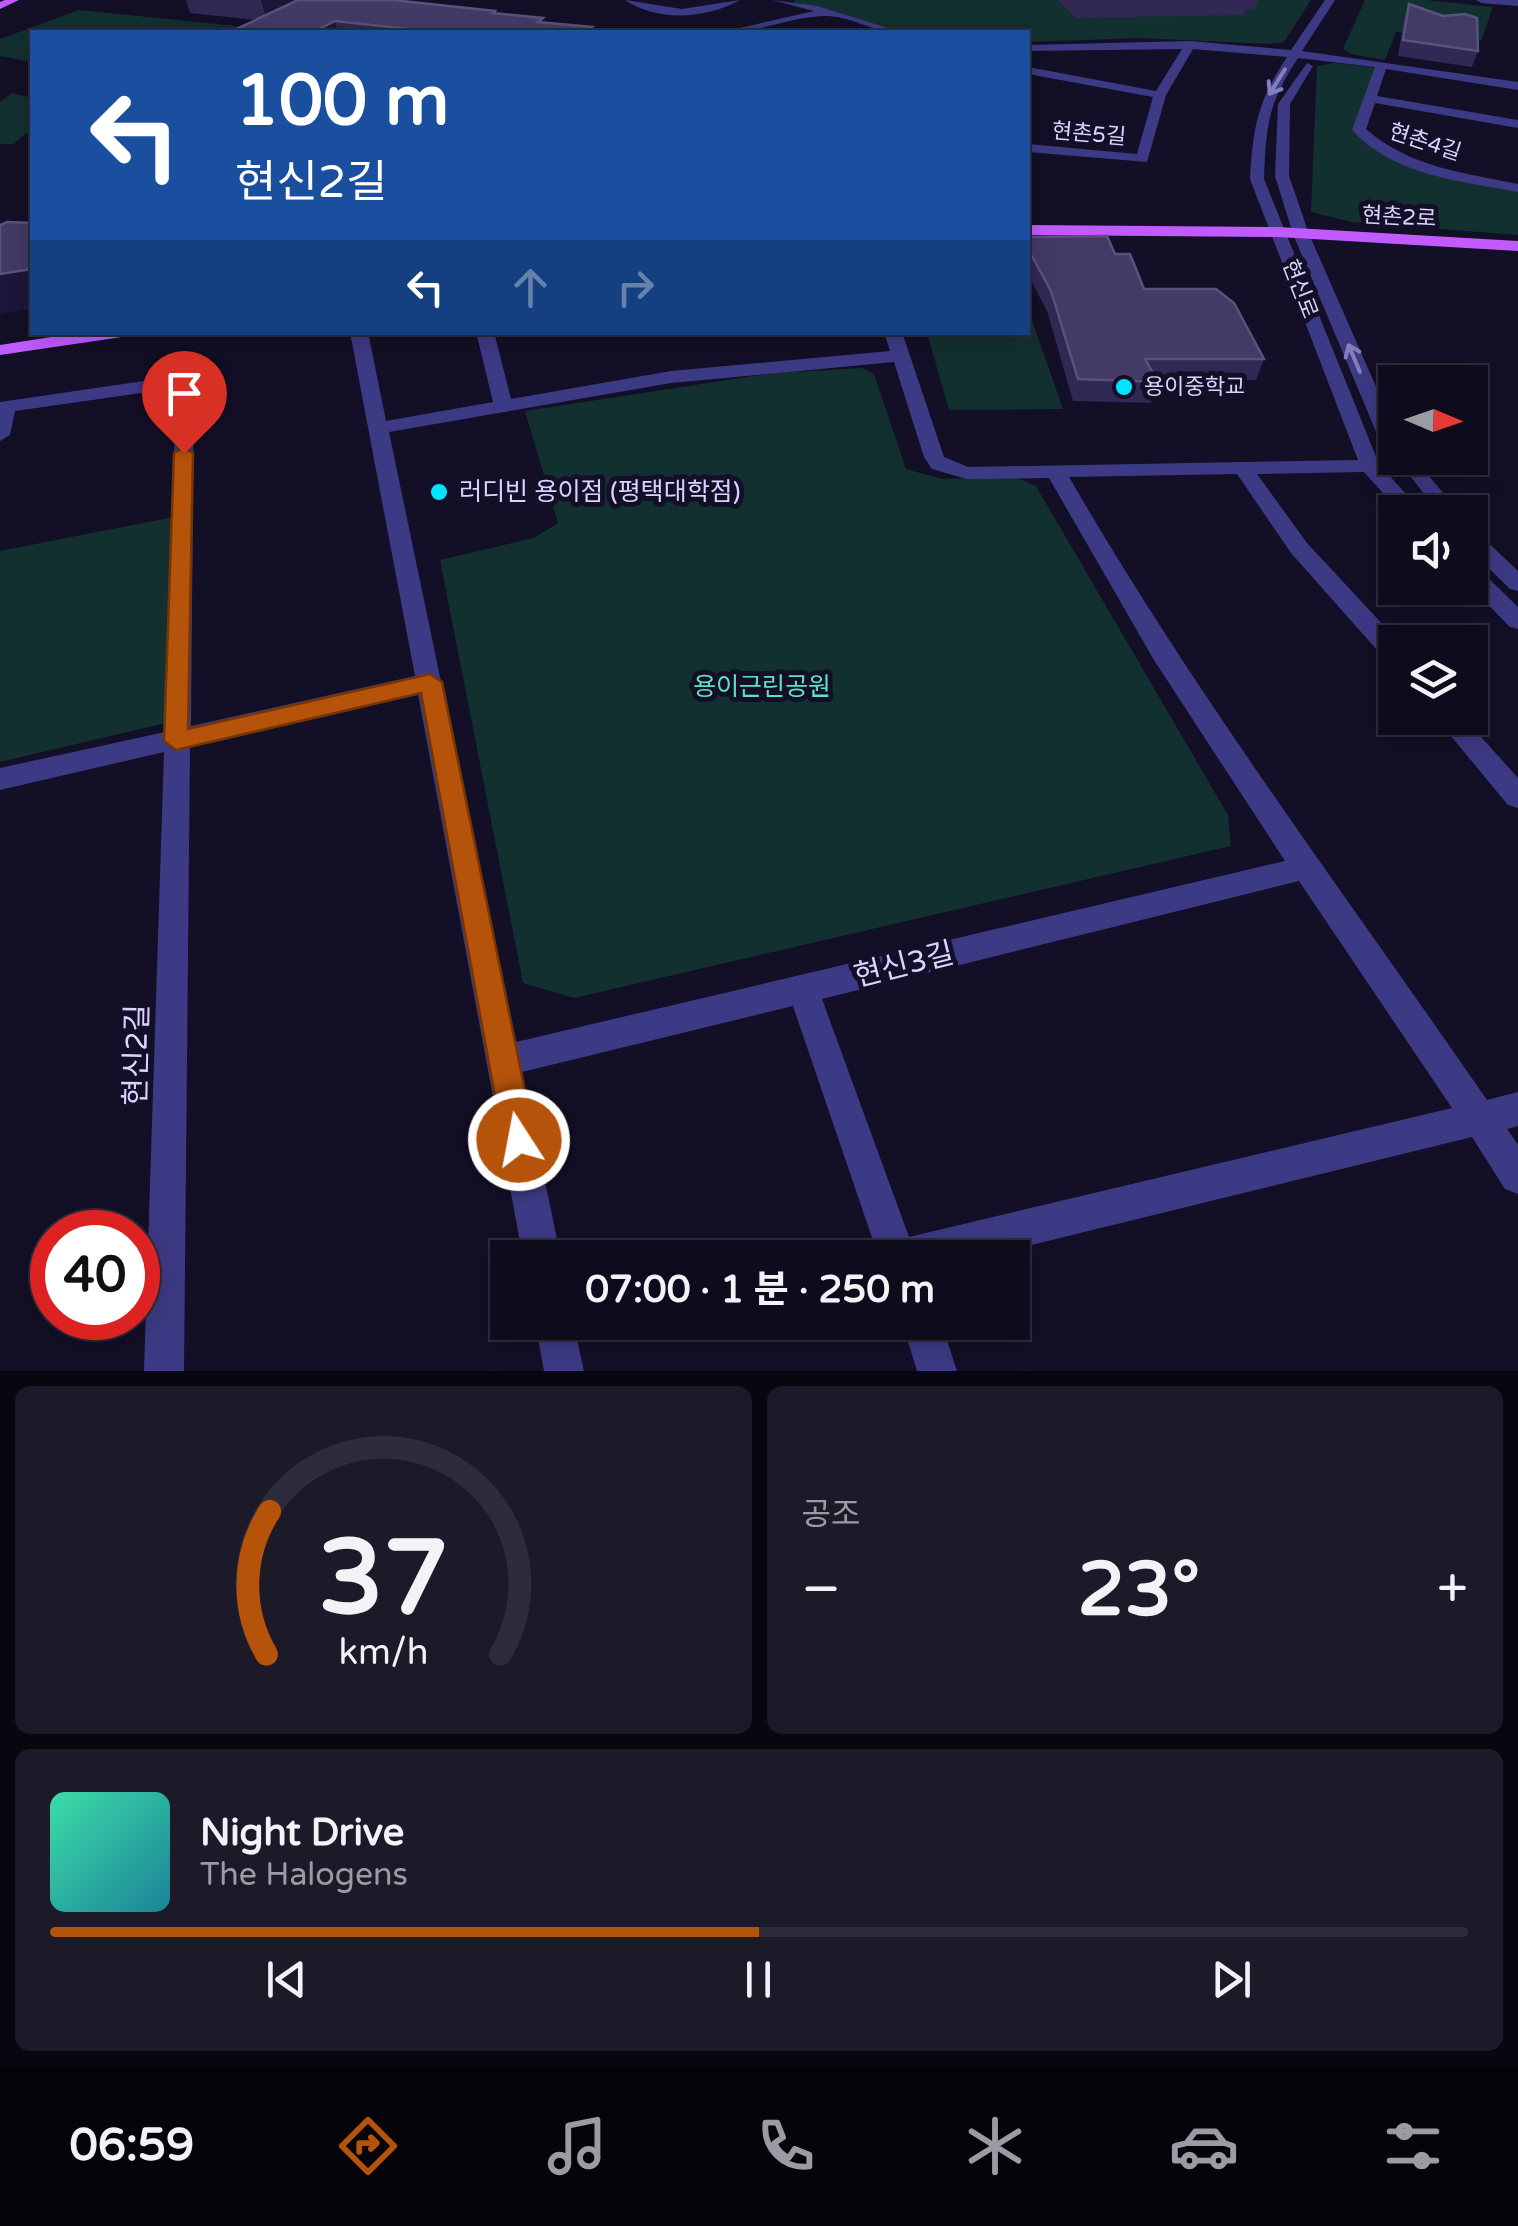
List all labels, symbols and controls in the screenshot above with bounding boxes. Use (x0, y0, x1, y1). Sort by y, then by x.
text: 100 m (235, 60, 449, 144)
one-way arrow (1267, 67, 1288, 96)
icon: left (70, 70, 200, 200)
street label: 현촌5길 (1051, 118, 1127, 150)
street label: 현촌4길 (1386, 118, 1464, 166)
text: 현신2길 (235, 156, 387, 210)
street label: 현촌2로 (1361, 202, 1437, 232)
street label: 현신로 (1277, 256, 1323, 322)
icon: left (398, 260, 453, 315)
icon: ahead (503, 260, 558, 315)
icon: right (608, 260, 663, 315)
one-way arrow (1344, 343, 1362, 374)
pin (142, 351, 227, 454)
north arrow (1378, 365, 1488, 475)
map controls (1378, 365, 1488, 735)
icon: arrive (157, 366, 212, 421)
place label: 용이중학교 (1144, 374, 1245, 400)
marker: 용이중학교 (1113, 376, 1135, 398)
place label: 러디빈 용이점 (평택대학점) (459, 477, 741, 507)
marker: 러디빈 용이점 (평택대학점) (428, 481, 450, 503)
button: sound (1378, 495, 1488, 605)
button: layers (1378, 625, 1488, 735)
park label: 용이근린공원 (693, 672, 831, 702)
street label: 현신3길 (850, 935, 958, 995)
street label: 현신2길 (118, 1004, 156, 1106)
position arrow (467, 1088, 571, 1192)
speed limit sign: 40 (30, 1210, 160, 1340)
text: 07:00 · 1 분 · 250 m (585, 1267, 935, 1313)
text: 공조 (802, 1496, 860, 1534)
text: 37 (318, 1517, 449, 1642)
text: 23° (1078, 1545, 1200, 1635)
text: − (802, 1557, 841, 1623)
text: + (1437, 1557, 1468, 1623)
text: km/h (338, 1631, 428, 1674)
text: Night Drive (200, 1810, 404, 1856)
text: The Halogens (200, 1856, 408, 1894)
icon: previous (259, 1952, 314, 2007)
icon: pause (731, 1952, 786, 2007)
icon: next (1204, 1952, 1259, 2007)
icon: directions (333, 2111, 403, 2181)
icon: music (542, 2111, 612, 2181)
icon: phone (751, 2111, 821, 2181)
icon: climate (960, 2111, 1030, 2181)
icon: car (1169, 2111, 1239, 2181)
icon: filters (1378, 2111, 1448, 2181)
text: 06:59 (70, 2119, 194, 2173)

